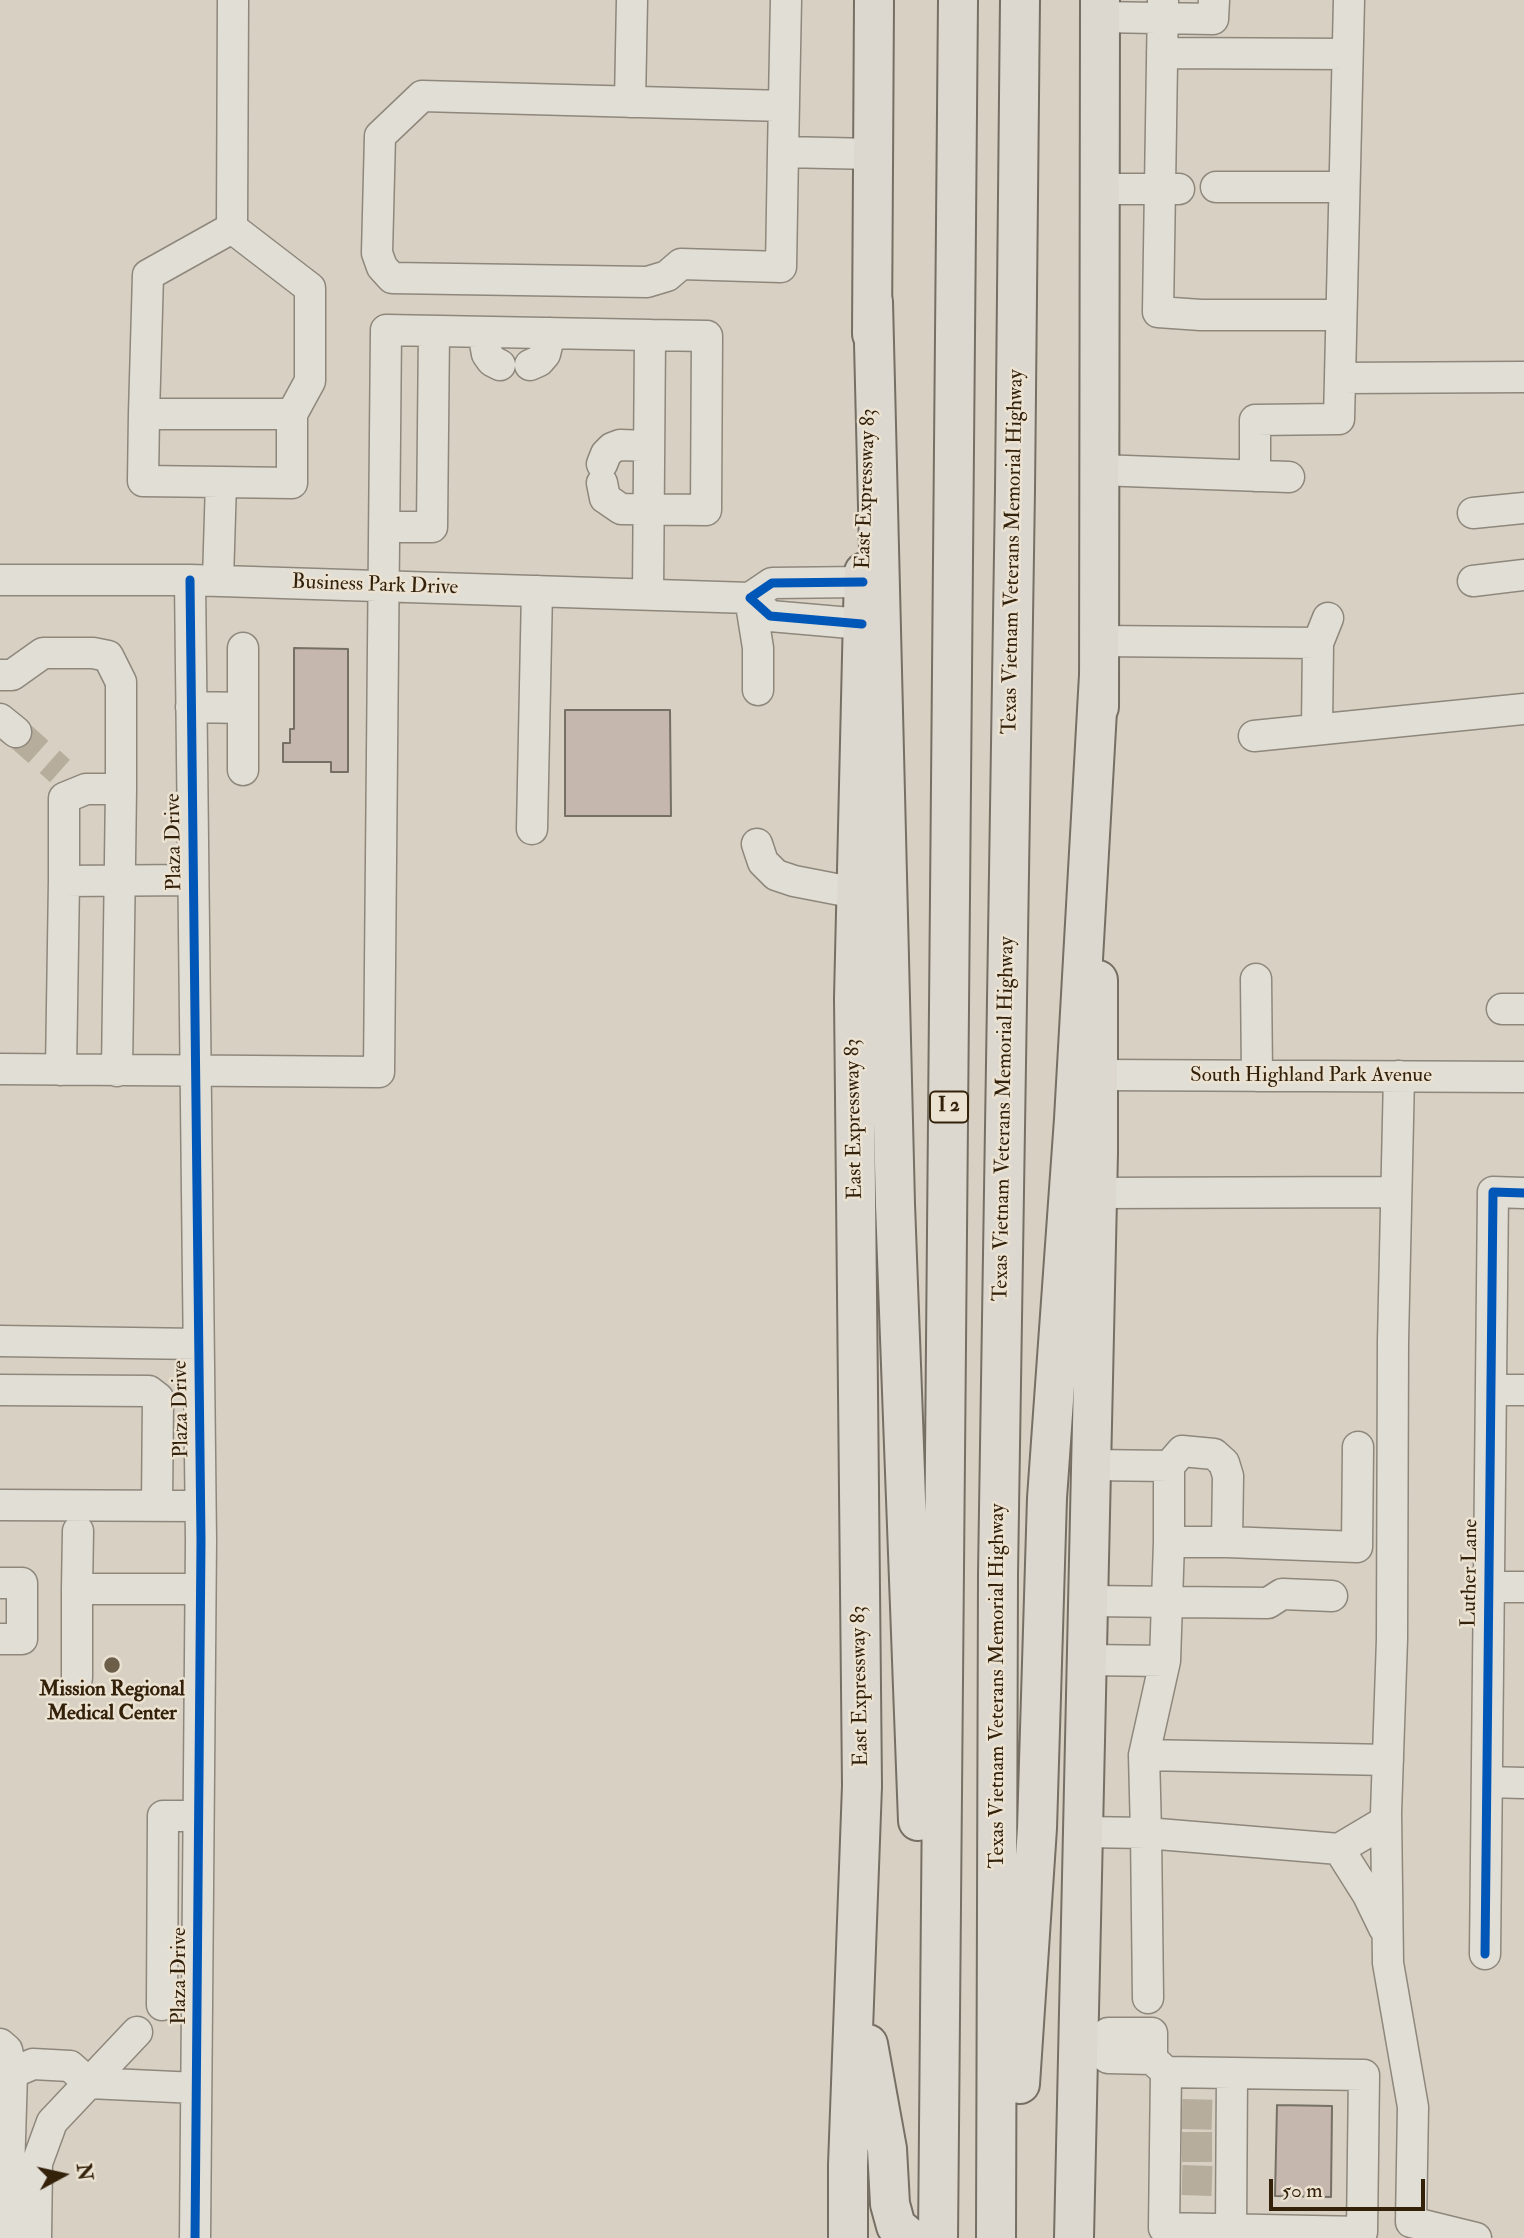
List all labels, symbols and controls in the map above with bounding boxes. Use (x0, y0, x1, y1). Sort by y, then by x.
street label: Texas Vietnam Veterans Memorial Highway (998, 369, 1030, 735)
street label: East Expressway 83 (852, 408, 882, 570)
street label: Business Park Drive (291, 571, 459, 601)
street label: Plaza Drive (162, 793, 188, 891)
street label: Texas Vietnam Veterans Memorial Highway (989, 936, 1021, 1302)
street label: East Expressway 83 (841, 1038, 869, 1200)
street label: South Highland Park Avenue (1190, 1063, 1432, 1089)
road number: I 2 (930, 1092, 968, 1122)
street label: Plaza Drive (169, 1360, 195, 1458)
street label: Texas Vietnam Veterans Memorial Highway (985, 1503, 1011, 1869)
street label: Luther Lane (1457, 1519, 1485, 1627)
street label: East Expressway 83 (847, 1605, 875, 1767)
marker: Mission Regional Medical Center (102, 1655, 122, 1675)
place label: Mission Regional Medical Center (39, 1677, 185, 1727)
street label: Plaza Drive (167, 1927, 193, 2025)
north arrow (28, 2140, 98, 2210)
text: N (71, 2162, 97, 2182)
scale bar (1272, 2164, 1428, 2208)
text: 50 m (1282, 2177, 1323, 2204)

